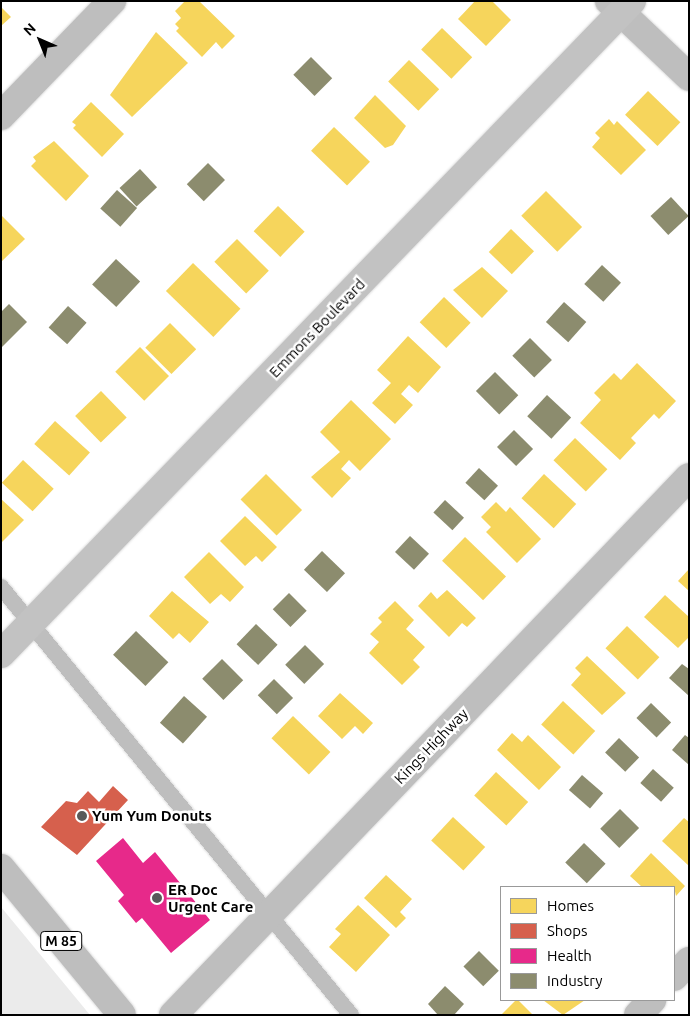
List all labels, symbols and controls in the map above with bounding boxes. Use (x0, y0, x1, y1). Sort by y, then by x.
north arrow (15, 15, 65, 65)
text: N (20, 20, 39, 39)
street label: Emmons Boulevard (265, 275, 369, 381)
street label: Kings Highway (390, 704, 472, 788)
place label: Yum Yum Donuts (92, 807, 212, 825)
marker: Yum Yum Donuts (76, 810, 88, 822)
place label: ER Doc Urgent Care (168, 880, 253, 915)
legend (500, 886, 675, 1001)
marker: ER Doc Urgent Care (150, 891, 164, 905)
text: Homes (547, 897, 594, 914)
text: Shops (547, 922, 588, 939)
road number: M 85 (40, 929, 82, 952)
text: Health (547, 947, 592, 964)
text: Industry (547, 972, 602, 989)

